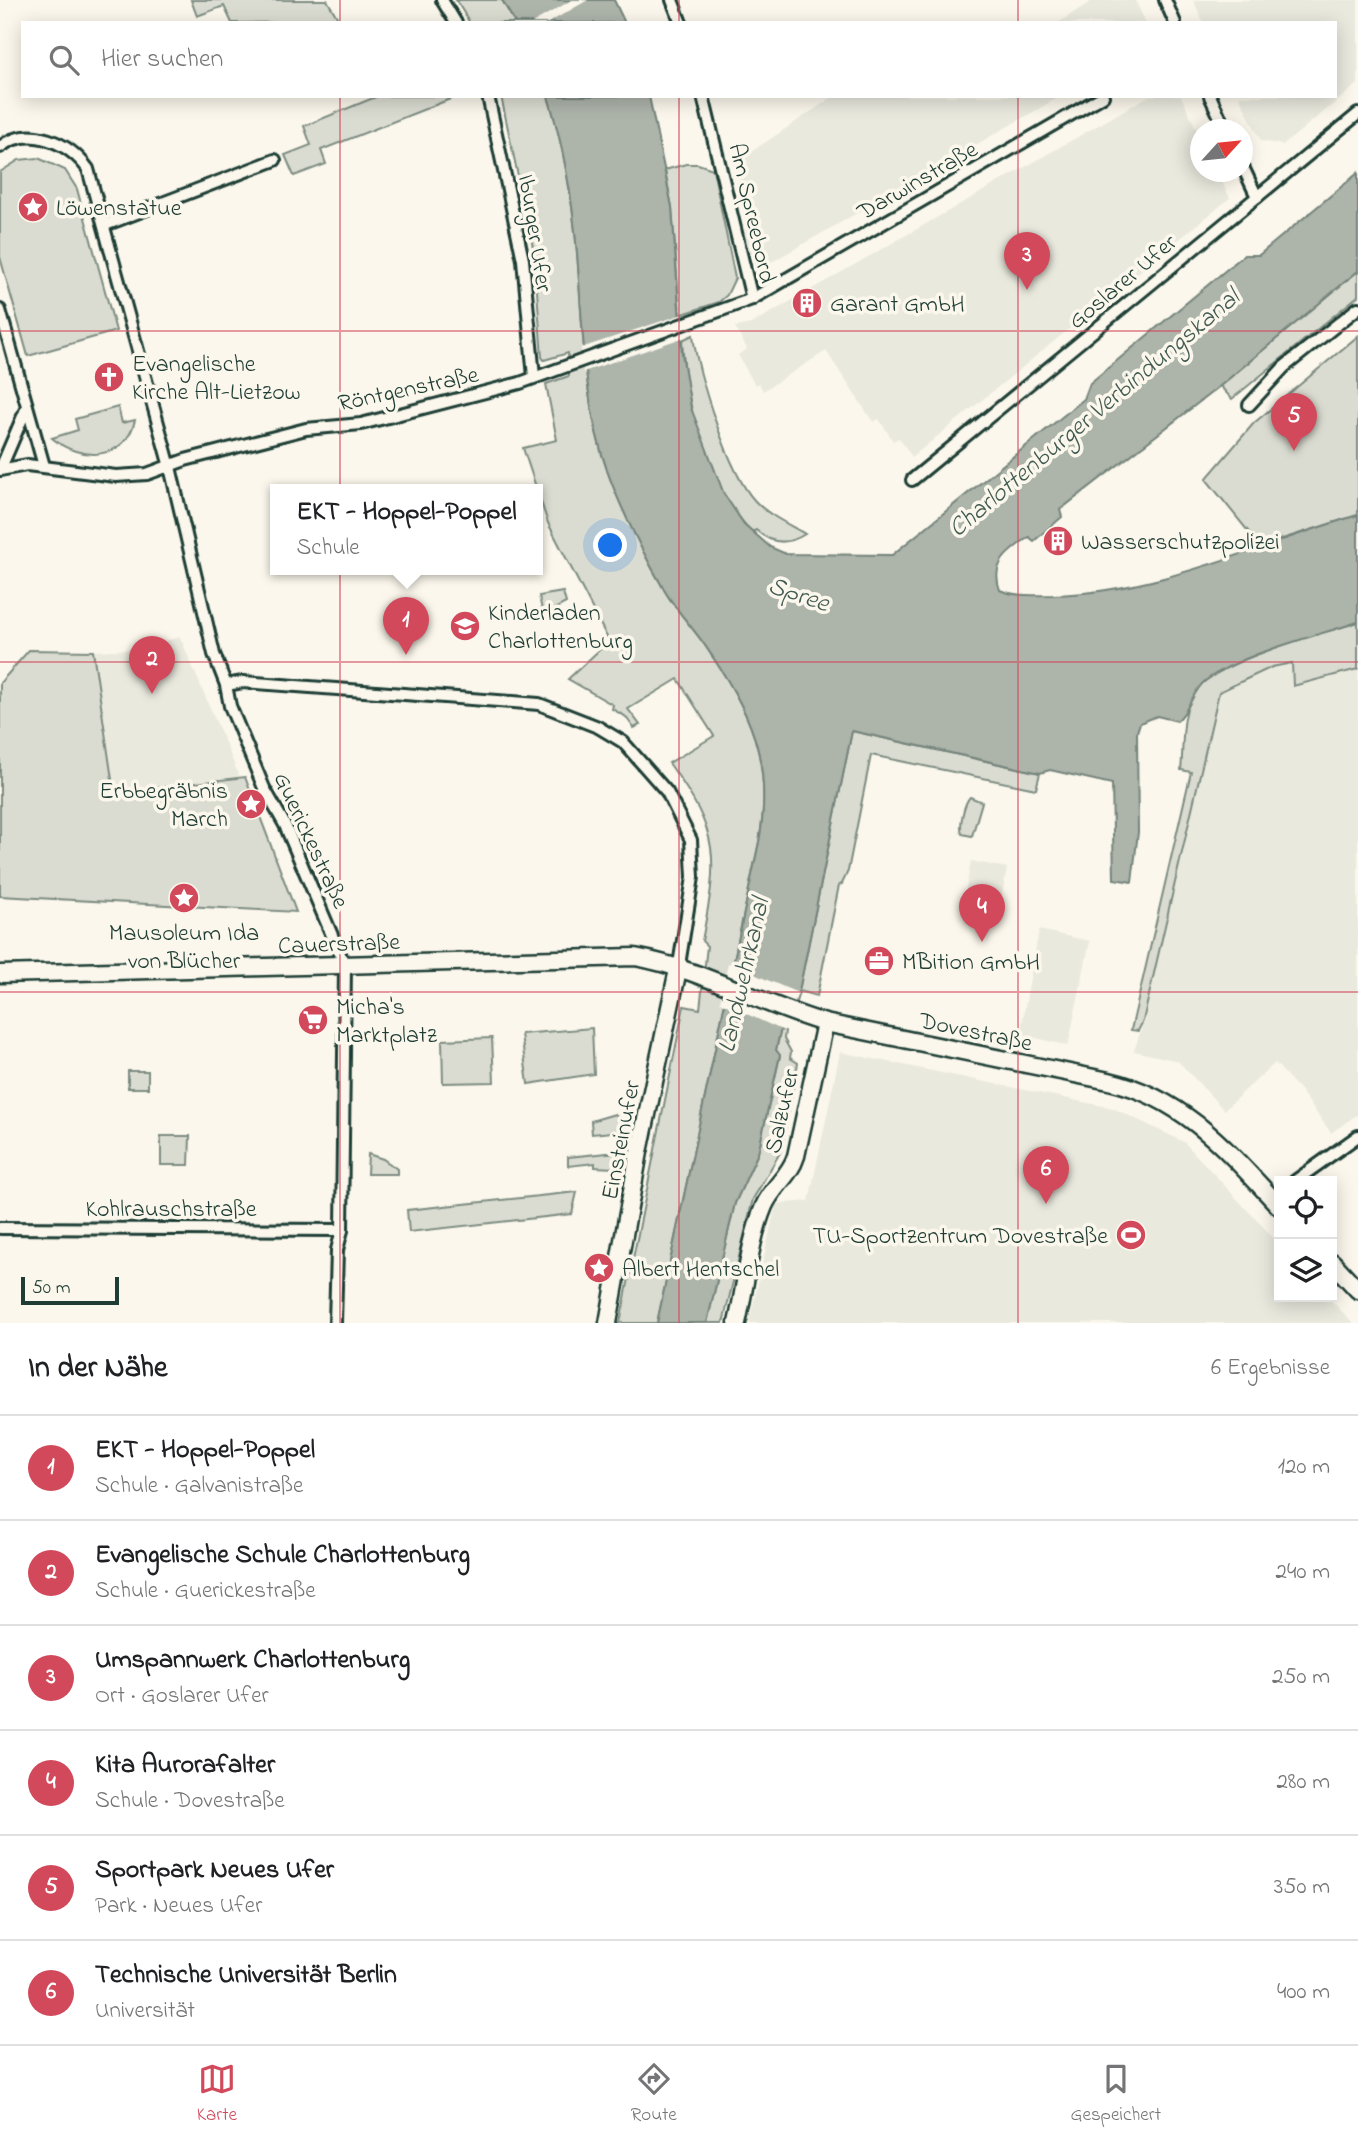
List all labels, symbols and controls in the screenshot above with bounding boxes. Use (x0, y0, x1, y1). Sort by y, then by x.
search box (21, 21, 1337, 98)
icon: search (45, 41, 83, 79)
text: Hier suchen (101, 41, 223, 79)
north arrow (1190, 119, 1253, 182)
street label: Darwinstraße (851, 133, 985, 231)
street label: Am Spreebord (717, 140, 784, 288)
street label: Iburger Ufer (507, 172, 560, 295)
place icon: Löwenstatue (16, 190, 50, 224)
place label: Löwenstatue (56, 192, 182, 227)
street label: Goslarer Ufer (1061, 226, 1186, 339)
pin: 3 (1004, 232, 1050, 290)
water label: Charlottenburger Verbindungskanal (941, 279, 1251, 548)
building icon: Garant GmbH (790, 286, 824, 320)
place label: Garant GmbH (830, 288, 965, 323)
place label: Evangelische Kirche Alt-Lietzow (132, 348, 300, 411)
street label: Röntgenstraße (335, 358, 482, 422)
church icon: Evangelische Kirche Alt-Lietzow (92, 360, 126, 394)
pin: 5 (1271, 393, 1317, 451)
popup (270, 484, 543, 575)
text: EKT - Hoppel-Poppel (296, 494, 517, 532)
building icon: Wasserschutzpolizei (1041, 524, 1075, 558)
place label: Wasserschutzpolizei (1081, 526, 1280, 561)
your location (593, 528, 627, 562)
text: Schule (296, 532, 360, 565)
water label: Spree (762, 568, 835, 624)
pin: 1 (383, 597, 429, 655)
place label: Kinderladen Charlottenburg (488, 597, 633, 660)
school or university icon: Kinderladen Charlottenburg (448, 609, 482, 643)
pin: 2 (129, 636, 175, 694)
street label: Guerickestraße (263, 767, 357, 915)
place label: Erbbegräbnis March (99, 775, 228, 838)
place icon: Erbbegräbnis March (234, 787, 268, 821)
place icon: Mausoleum Ida von Blücher (167, 881, 201, 915)
pin: 4 (959, 884, 1005, 942)
water label: Landwehrkanal (709, 892, 782, 1056)
place label: Mausoleum Ida von Blücher (109, 917, 259, 980)
street label: Cauerstraße (278, 926, 401, 965)
office icon: MBition GmbH (862, 944, 896, 978)
place label: MBition GmbH (902, 946, 1040, 981)
place label: Micha's Marktplatz (336, 991, 438, 1054)
supermarket icon: Micha's Marktplatz (296, 1003, 330, 1037)
street label: Dovestraße (915, 1004, 1036, 1063)
street label: Salzufer (757, 1065, 810, 1157)
street label: Einsteinufer (594, 1077, 651, 1203)
pin: 6 (1023, 1146, 1069, 1204)
map controls (1274, 1176, 1337, 1302)
button: locate (1274, 1176, 1337, 1239)
street label: Kohlrauschstraße (85, 1193, 257, 1228)
sports icon: TU-Sportzentrum Dovestraße (1114, 1218, 1148, 1252)
place label: TU-Sportzentrum Dovestraße (812, 1220, 1108, 1255)
button: layers (1274, 1239, 1337, 1302)
place icon: Albert Hentschel (582, 1251, 616, 1285)
place label: Albert Hentschel (622, 1253, 779, 1288)
scale bar (21, 1274, 119, 1306)
text: 50 m (32, 1275, 71, 1302)
text: In der Nähe (28, 1347, 168, 1391)
text: 6 Ergebnisse (1211, 1352, 1330, 1385)
text: EKT - Hoppel-Poppel (95, 1432, 315, 1470)
text: 1 (47, 1451, 55, 1484)
text: 120 m (1278, 1451, 1330, 1484)
text: Schule · Galvanistraße (95, 1470, 303, 1503)
text: Evangelische Schule Charlottenburg (95, 1537, 470, 1575)
text: 2 (45, 1556, 57, 1589)
text: 240 m (1276, 1556, 1330, 1589)
text: Schule · Guerickestraße (95, 1575, 316, 1608)
text: Umspannwerk Charlottenburg (95, 1642, 410, 1680)
text: 3 (46, 1661, 56, 1694)
text: 250 m (1272, 1661, 1330, 1694)
text: Ort · Goslarer Ufer (95, 1680, 269, 1713)
text: Kita Aurorafalter (95, 1747, 275, 1785)
text: 4 (46, 1766, 56, 1799)
text: 280 m (1276, 1766, 1330, 1799)
text: Schule · Dovestraße (95, 1785, 285, 1818)
text: Sportpark Neues Ufer (95, 1852, 334, 1890)
text: 5 (44, 1871, 58, 1904)
text: 350 m (1274, 1871, 1330, 1904)
text: Park · Neues Ufer (95, 1890, 262, 1923)
text: Technische Universität Berlin (95, 1957, 397, 1995)
text: 6 (46, 1976, 56, 2009)
text: 400 m (1277, 1976, 1330, 2009)
text: Universität (95, 1995, 195, 2028)
tab: Karte (197, 2060, 237, 2129)
tab: Route (631, 2060, 677, 2129)
tab: Gespeichert (1071, 2060, 1161, 2129)

